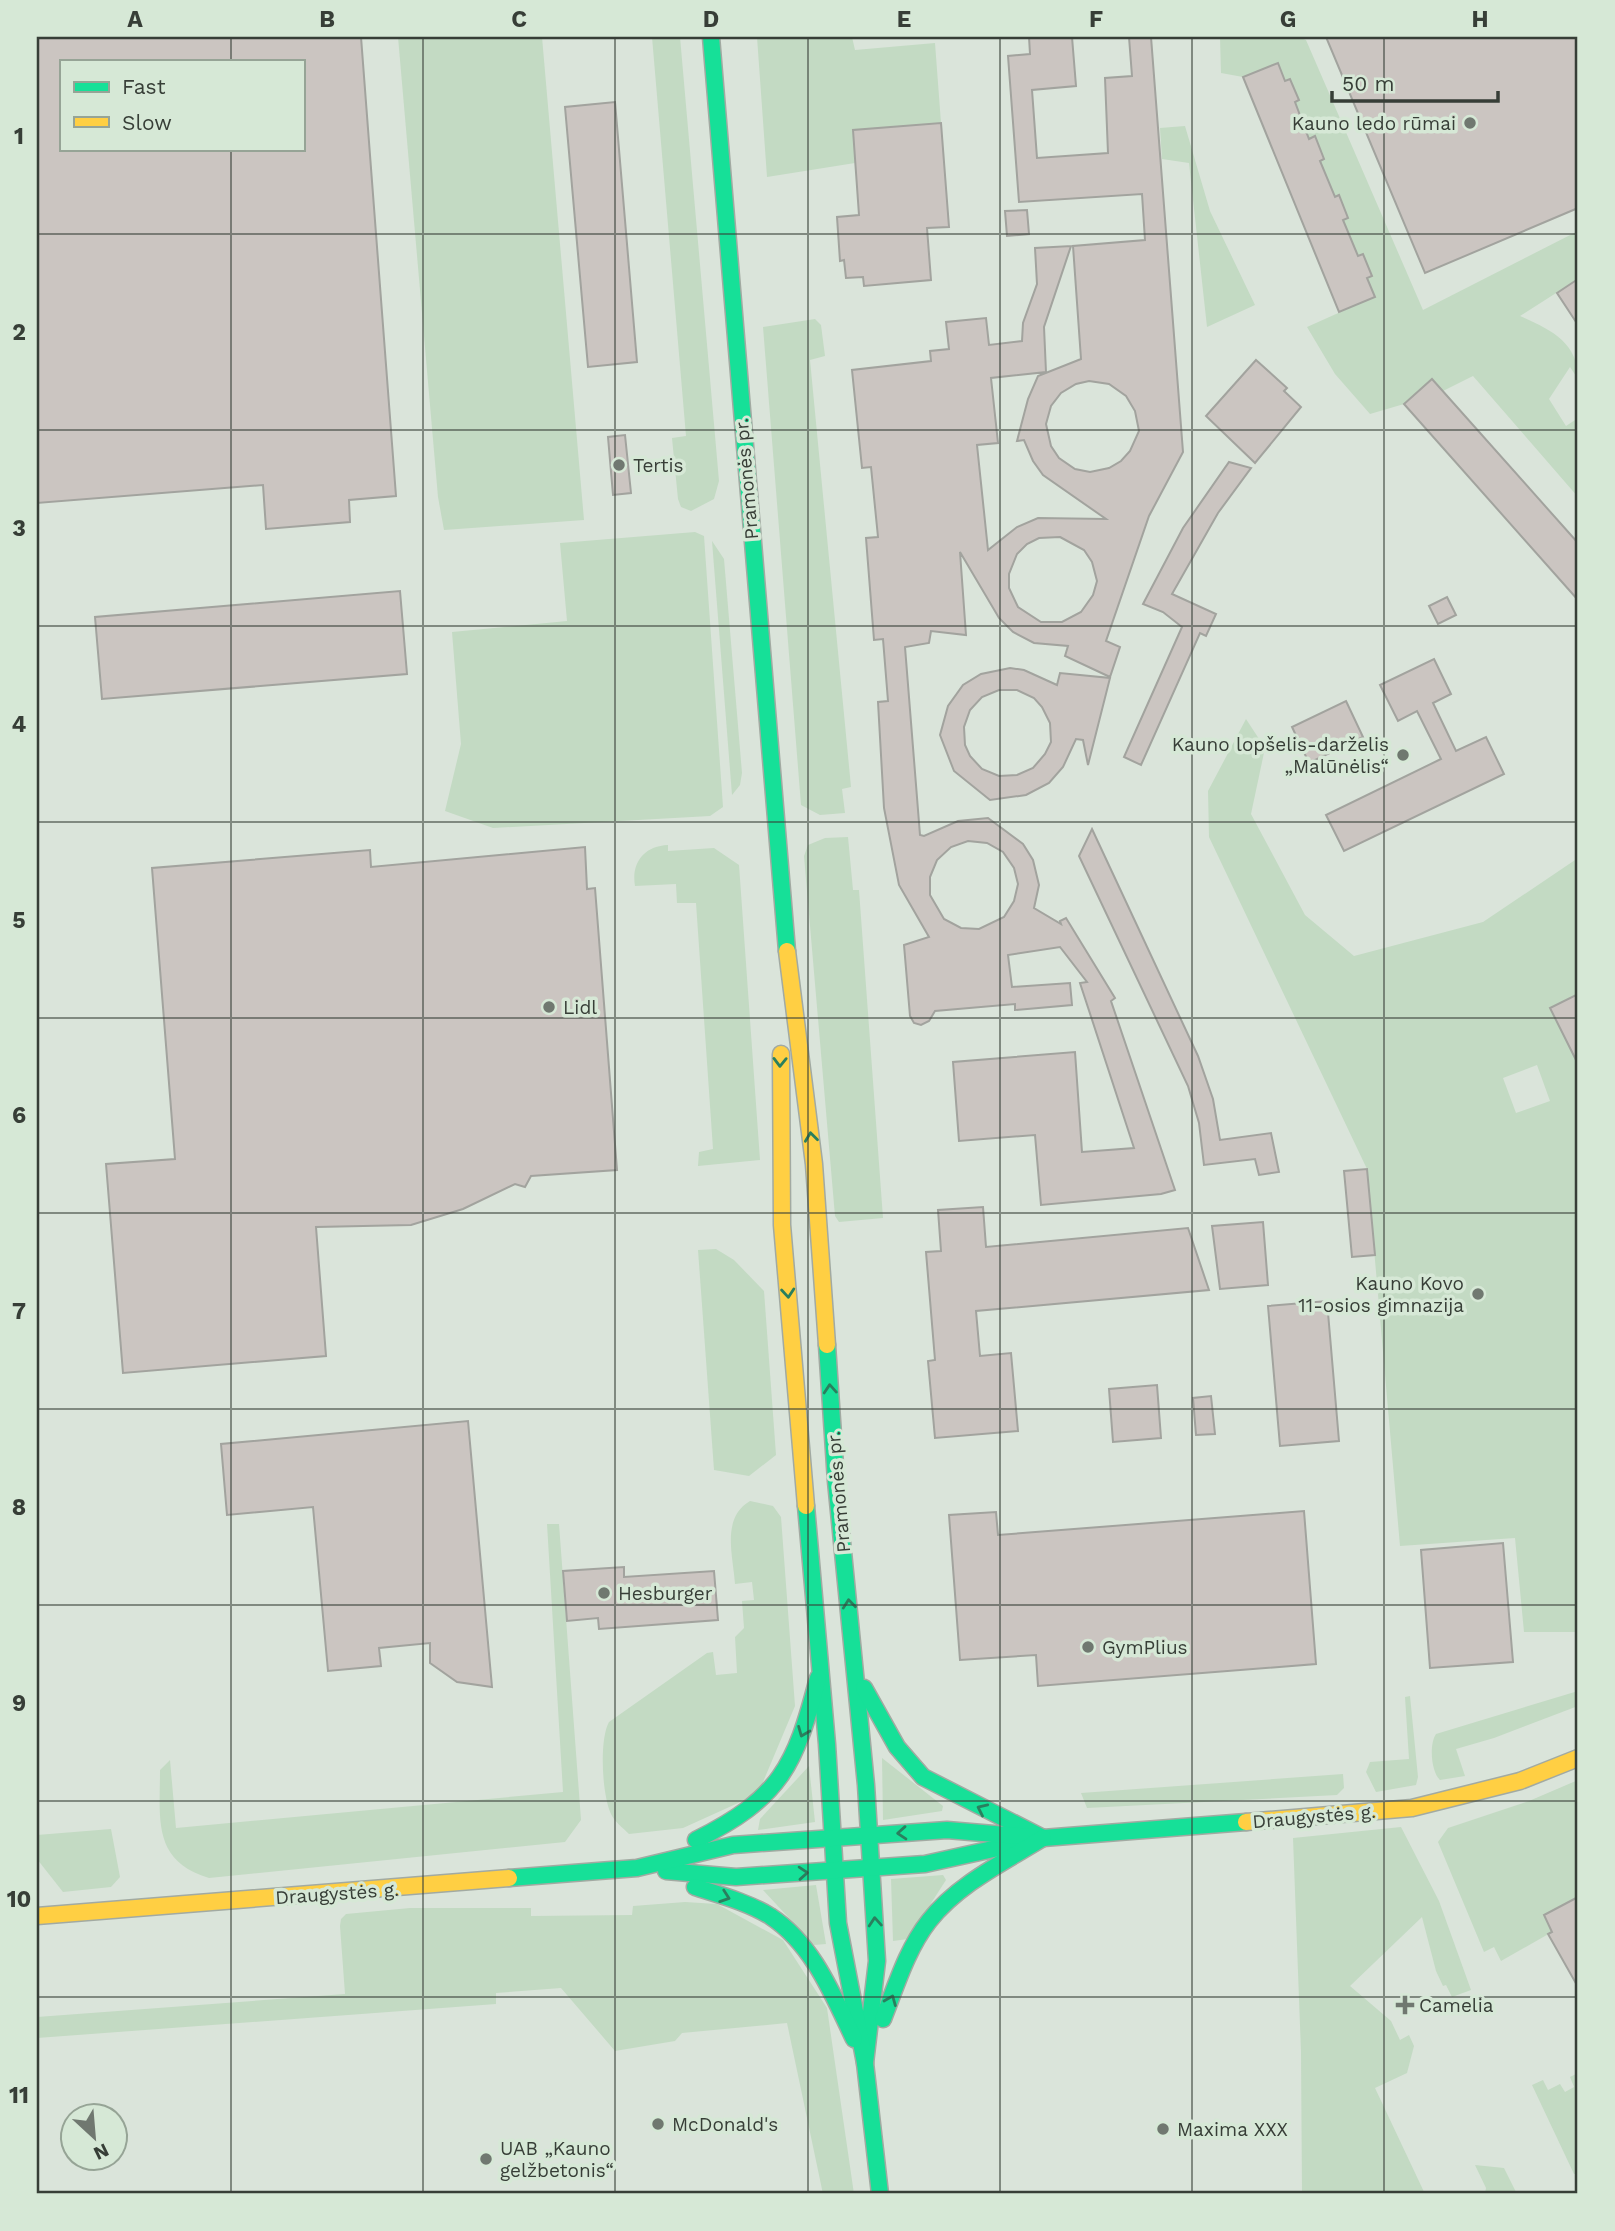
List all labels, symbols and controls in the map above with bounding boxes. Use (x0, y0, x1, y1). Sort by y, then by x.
text: A (127, 6, 143, 33)
text: B (319, 6, 335, 33)
text: C (511, 6, 527, 33)
text: D (703, 6, 719, 33)
text: E (897, 6, 911, 33)
text: F (1089, 6, 1103, 33)
text: G (1280, 6, 1296, 33)
text: H (1471, 6, 1489, 33)
legend (60, 60, 304, 150)
scale bar (1332, 60, 1498, 104)
text: 50 m (1342, 71, 1394, 96)
text: Fast (122, 74, 166, 99)
text: Slow (122, 110, 172, 135)
place label: Kauno ledo rūmai (1292, 112, 1456, 135)
marker: Kauno ledo rūmai (1462, 115, 1478, 131)
text: 1 (14, 123, 24, 150)
text: 2 (12, 319, 26, 346)
street label: Pramonės pr. (730, 417, 763, 541)
place label: Tertis (633, 454, 684, 477)
marker: Tertis (611, 457, 627, 473)
text: 3 (12, 515, 26, 542)
text: 4 (12, 711, 27, 738)
place label: Kauno lopšelis-darželis „Malūnėlis“ (1172, 733, 1389, 778)
marker: Kauno lopšelis-darželis „Malūnėlis“ (1395, 747, 1411, 763)
text: 5 (12, 907, 26, 934)
place label: Lidl (563, 996, 597, 1019)
marker: Lidl (541, 999, 557, 1015)
one-way arrow (773, 1057, 788, 1068)
text: 6 (12, 1102, 26, 1129)
one-way arrow (803, 1131, 818, 1143)
place label: Kauno Kovo 11-osios gimnazija (1298, 1272, 1464, 1317)
marker: Kauno Kovo 11-osios gimnazija (1470, 1286, 1486, 1302)
one-way arrow (780, 1288, 795, 1299)
text: 7 (12, 1298, 26, 1325)
one-way arrow (823, 1383, 838, 1394)
street label: Pramonės pr. (822, 1430, 855, 1554)
text: 8 (12, 1494, 26, 1521)
place label: Hesburger (618, 1582, 713, 1605)
marker: Hesburger (596, 1585, 612, 1601)
one-way arrow (842, 1598, 857, 1609)
place label: GymPlius (1102, 1636, 1188, 1659)
marker: GymPlius (1080, 1639, 1096, 1655)
text: 9 (12, 1690, 26, 1717)
one-way arrow (797, 1726, 811, 1738)
street label: Draugystės g. (1251, 1800, 1377, 1833)
one-way arrow (977, 1803, 989, 1817)
one-way arrow (896, 1825, 907, 1840)
one-way arrow (798, 1865, 809, 1880)
street label: Draugystės g. (274, 1878, 400, 1909)
text: 10 (7, 1886, 31, 1913)
one-way arrow (719, 1889, 731, 1903)
one-way arrow (868, 1916, 883, 1927)
one-way arrow (883, 1994, 897, 2006)
place label: Camelia (1419, 1994, 1494, 2017)
marker: Camelia (1397, 1997, 1413, 2013)
text: 11 (9, 2082, 29, 2109)
north arrow (60, 2102, 130, 2172)
place label: McDonald's (672, 2113, 778, 2136)
marker: McDonald's (650, 2116, 666, 2132)
place label: Maxima XXX (1177, 2118, 1288, 2141)
marker: Maxima XXX (1155, 2121, 1171, 2137)
place label: UAB „Kauno gelžbetonis“ (500, 2137, 614, 2182)
text: N (90, 2138, 113, 2165)
marker: UAB „Kauno gelžbetonis“ (478, 2151, 494, 2167)

